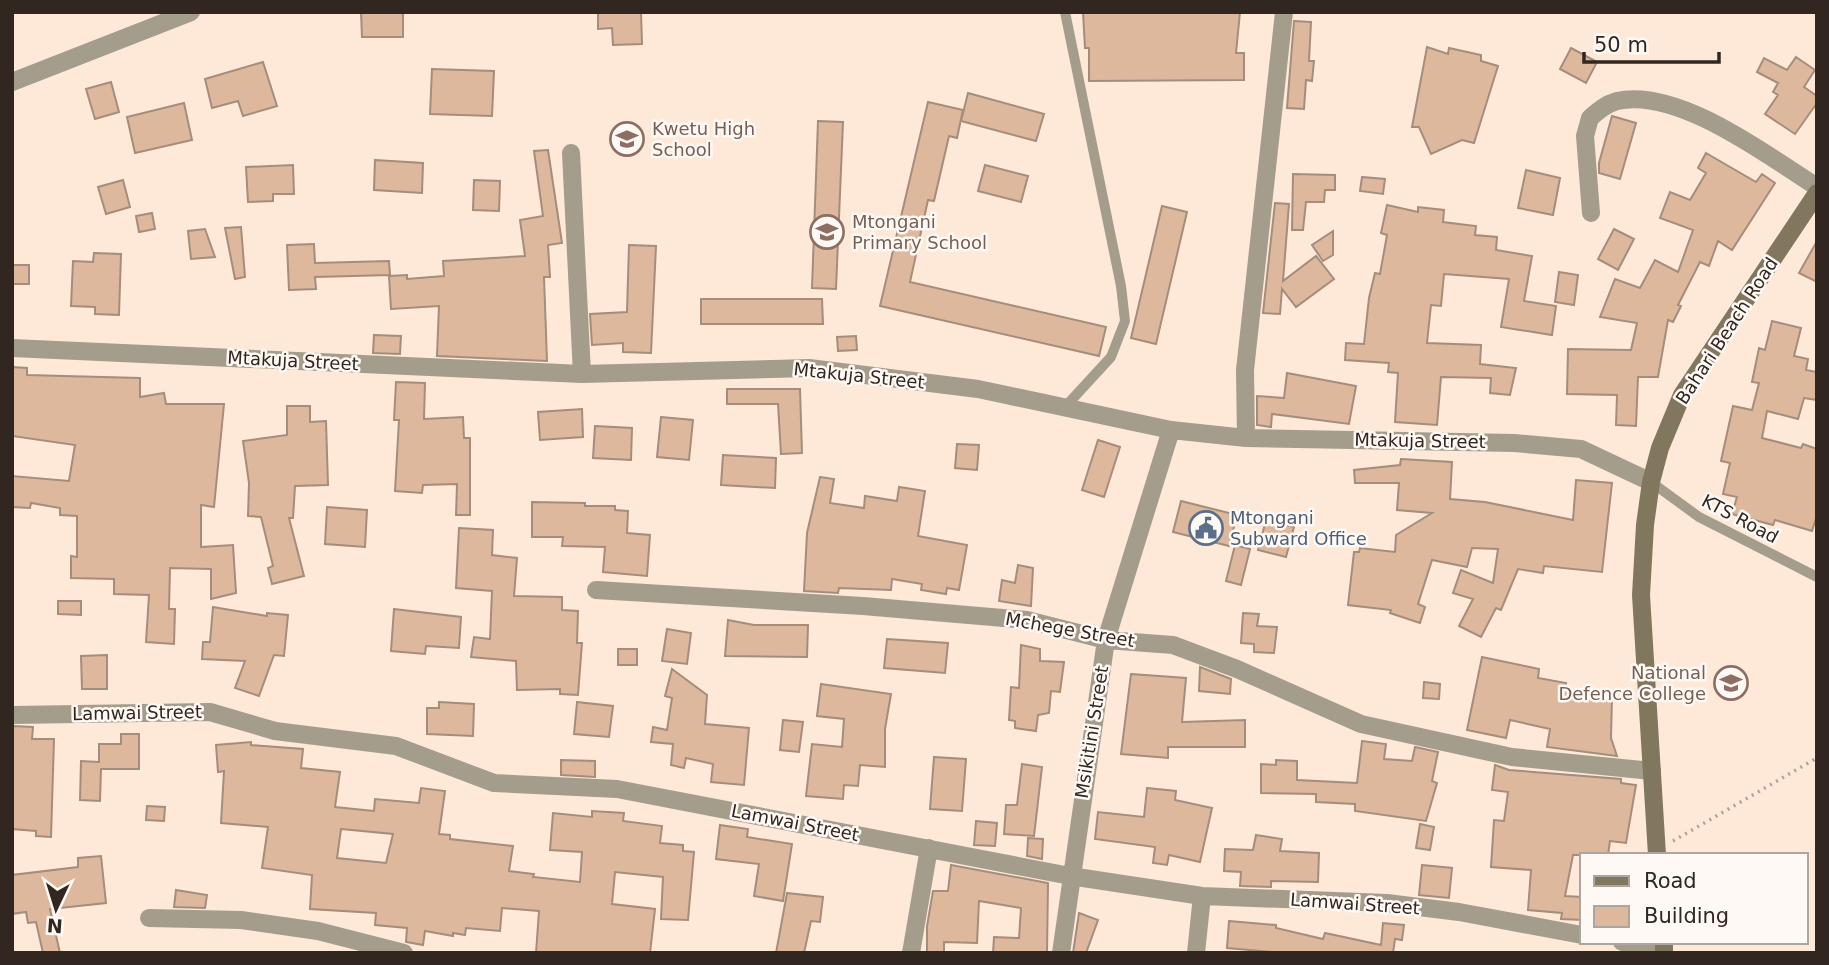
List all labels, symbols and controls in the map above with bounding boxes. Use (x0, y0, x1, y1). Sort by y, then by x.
scale bar (1584, 21, 1719, 65)
text: 50 m (1594, 33, 1648, 57)
place label: Kwetu High School (652, 118, 755, 160)
school or university icon: Kwetu High School (608, 120, 646, 158)
place label: Mtongani Primary School (852, 211, 987, 253)
school or university icon: Mtongani Primary School (808, 213, 846, 251)
street label: Bahari Beach Road (1671, 253, 1782, 408)
street label: Mtakuja Street (227, 347, 359, 374)
street label: Mtakuja Street (793, 358, 925, 393)
street label: Mtakuja Street (1354, 429, 1486, 452)
street label: KTS Road (1698, 490, 1782, 547)
place label: Mtongani Subward Office (1230, 507, 1367, 549)
public building icon: Mtongani Subward Office (1187, 509, 1225, 547)
street label: Mchege Street (1004, 608, 1136, 651)
place label: National Defence College (1558, 662, 1706, 704)
street label: Msikitini Street (1071, 664, 1112, 800)
school or university icon: National Defence College (1712, 664, 1750, 702)
street label: Lamwai Street (72, 701, 202, 724)
street label: Lamwai Street (729, 800, 861, 845)
legend (1580, 853, 1808, 944)
text: Road (1644, 869, 1697, 893)
north arrow (21, 874, 91, 944)
street label: Lamwai Street (1290, 889, 1420, 919)
text: Building (1644, 904, 1729, 928)
text: N (46, 914, 64, 937)

